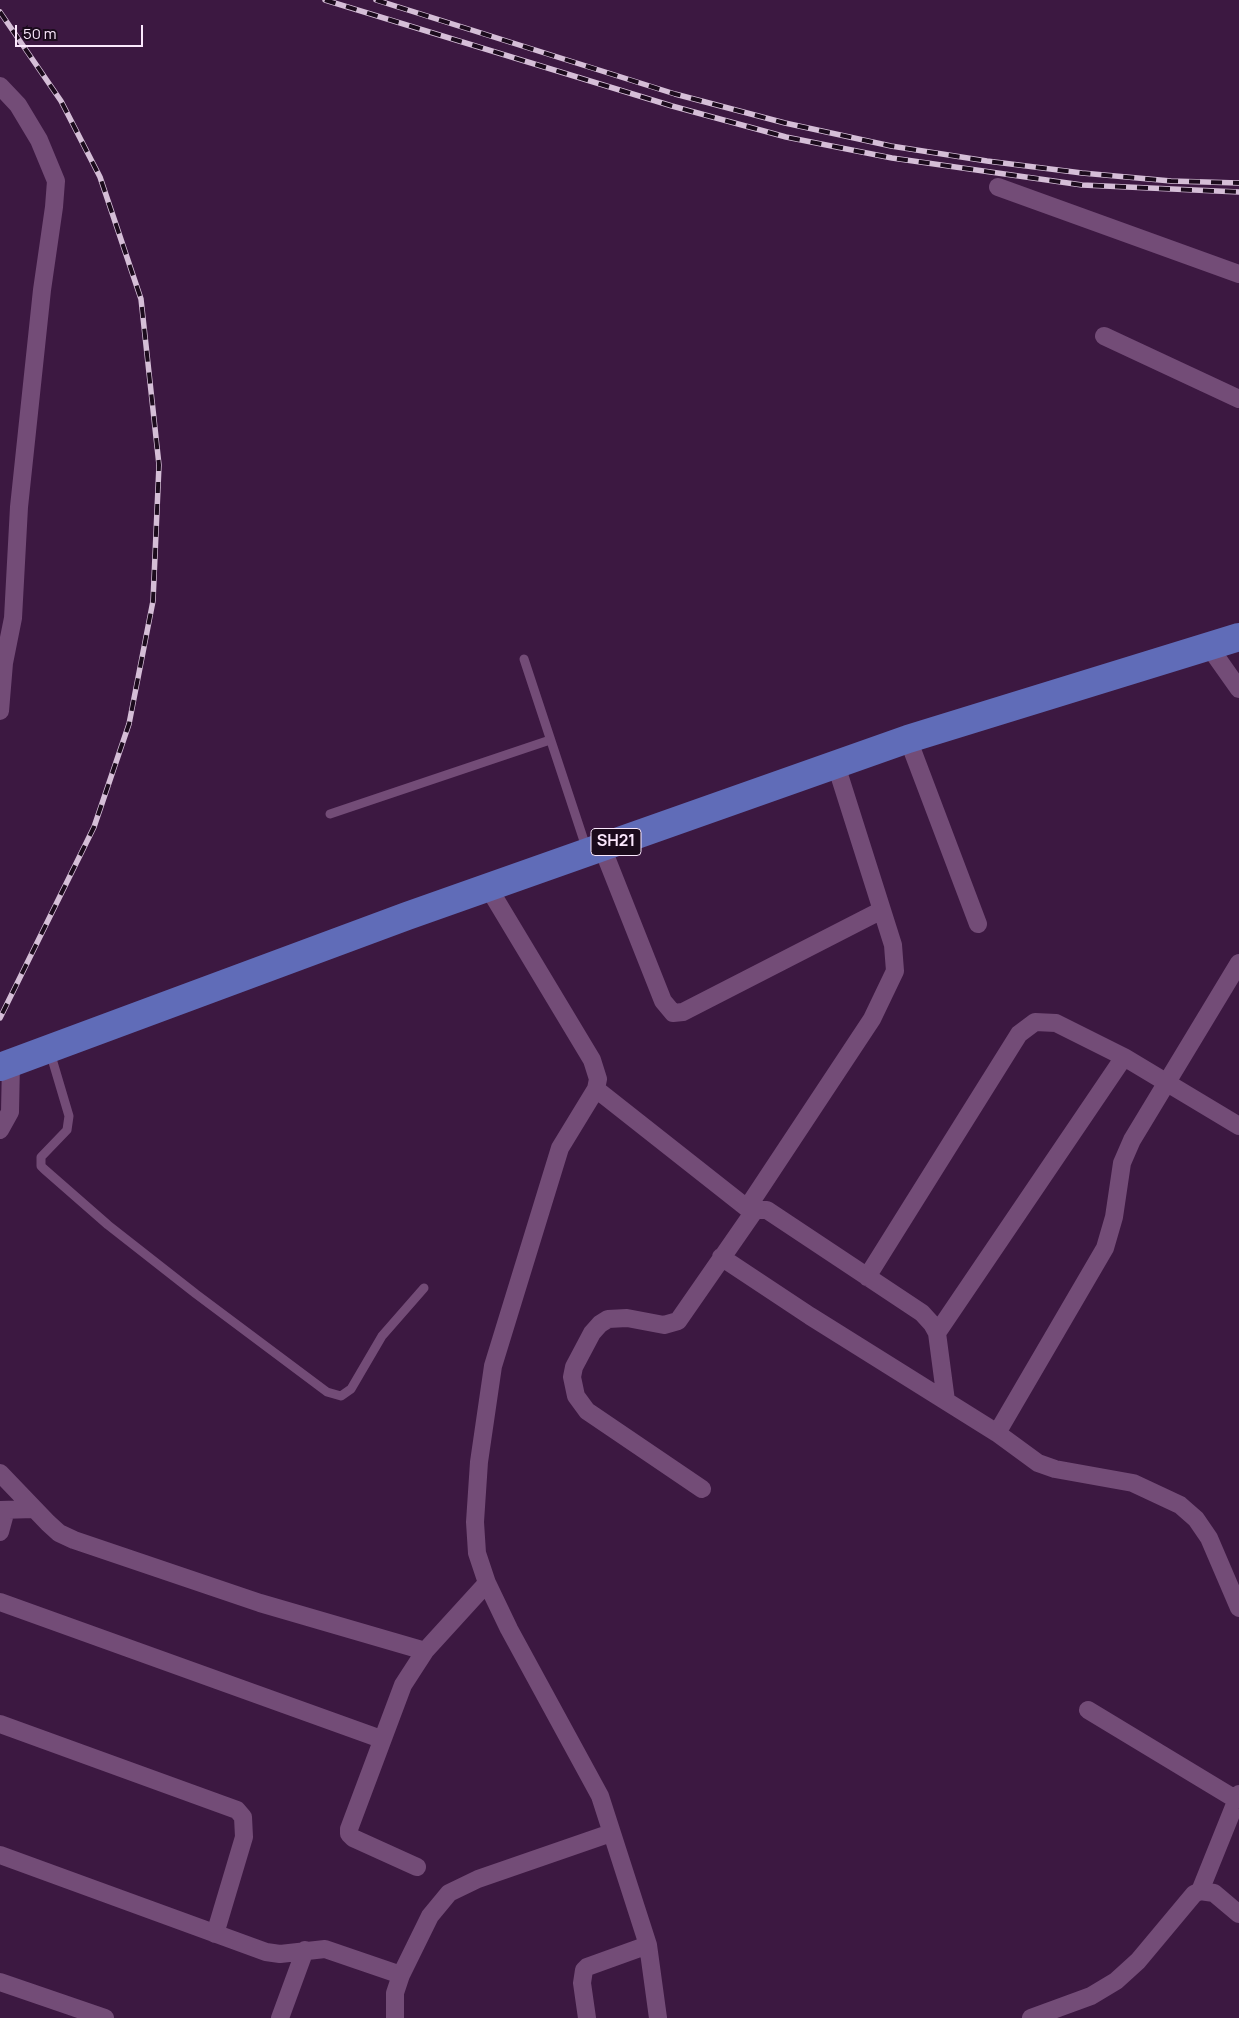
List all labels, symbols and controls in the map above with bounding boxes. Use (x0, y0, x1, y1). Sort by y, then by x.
scale bar (18, 15, 145, 47)
text: 50 m (23, 23, 57, 44)
road number: SH21 (591, 829, 641, 856)

